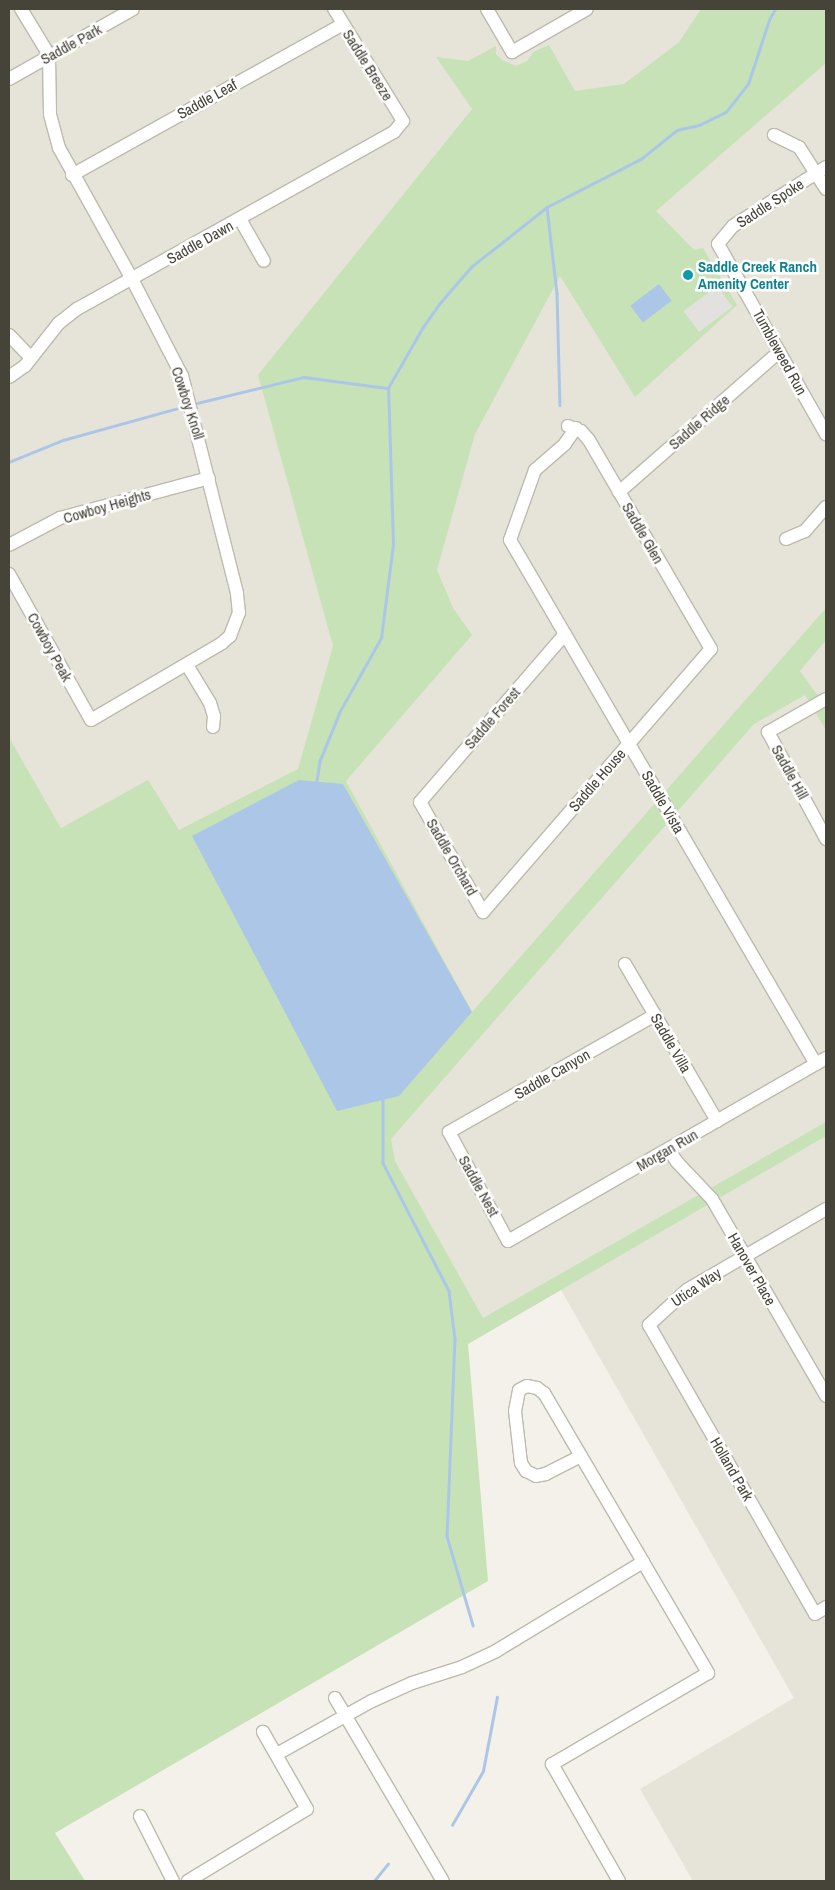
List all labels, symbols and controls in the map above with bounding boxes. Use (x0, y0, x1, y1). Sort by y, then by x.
street label: Saddle Park (37, 20, 105, 68)
street label: Saddle Breeze (339, 26, 397, 104)
street label: Saddle Leaf (174, 75, 240, 123)
street label: Saddle Spoke (733, 175, 807, 231)
street label: Saddle Dawn (164, 216, 236, 268)
place label: Saddle Creek Ranch Amenity Center (698, 257, 817, 292)
marker: Saddle Creek Ranch Amenity Center (682, 269, 694, 281)
street label: Tumbleweed Run (749, 306, 811, 398)
street label: Cowboy Knoll (168, 364, 208, 442)
street label: Saddle Ridge (665, 391, 733, 453)
street label: Cowboy Heights (61, 485, 153, 527)
street label: Saddle Glen (618, 499, 668, 567)
street label: Cowboy Peak (24, 609, 76, 685)
street label: Saddle Forest (460, 683, 524, 753)
street label: Saddle Hill (768, 742, 812, 802)
street label: Saddle House (565, 745, 629, 815)
street label: Saddle Vista (638, 767, 688, 837)
street label: Saddle Orchard (423, 815, 481, 899)
street label: Saddle Villa (647, 1010, 695, 1076)
street label: Saddle Canyon (511, 1045, 593, 1103)
street label: Morgan Run (633, 1125, 701, 1175)
street label: Saddle Nest (455, 1152, 503, 1220)
street label: Hanover Place (724, 1230, 780, 1308)
street label: Utica Way (668, 1264, 724, 1310)
street label: Holland Park (707, 1434, 757, 1504)

